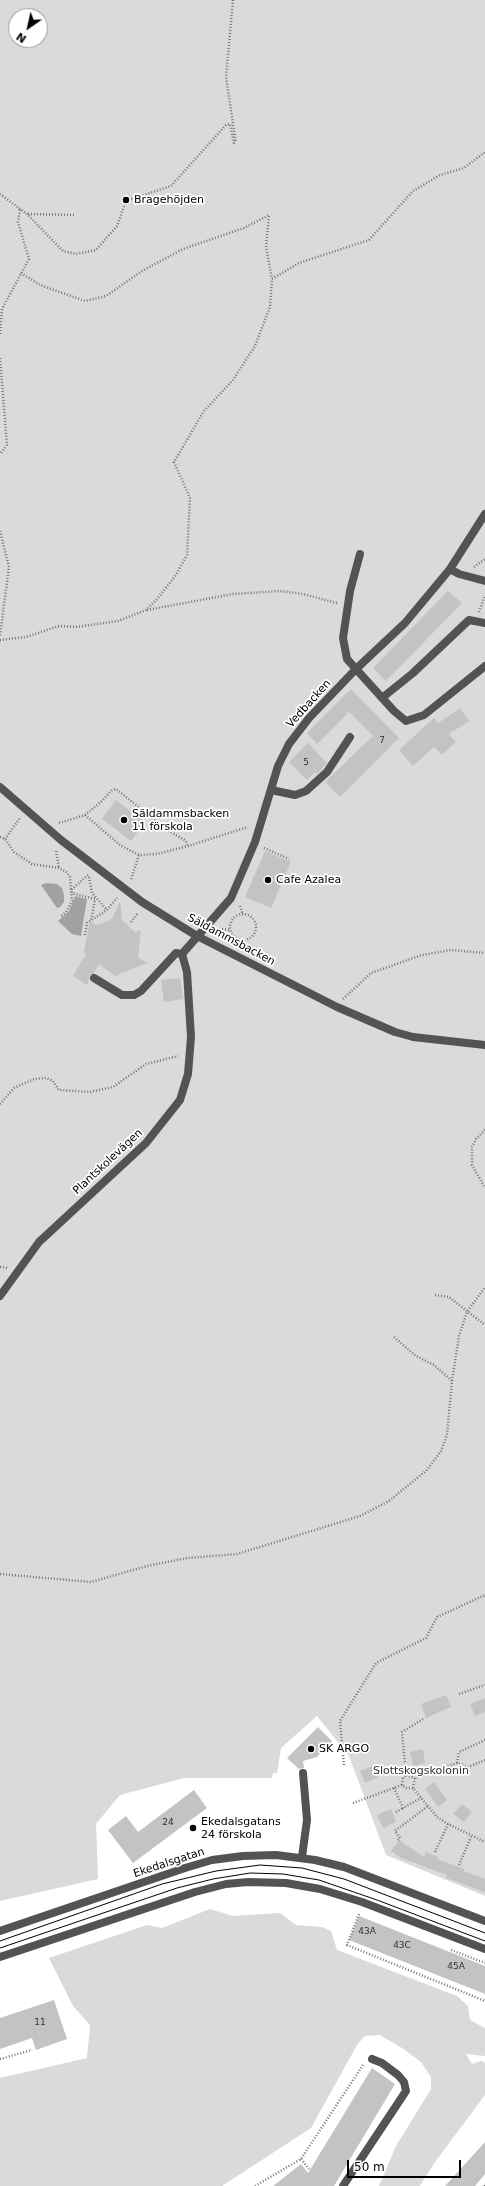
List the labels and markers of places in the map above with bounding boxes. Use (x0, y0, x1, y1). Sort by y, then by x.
place label: Bragehöjden (134, 193, 204, 207)
marker: Bragehöjden (121, 195, 131, 205)
place label: Säldammsbacken 11 förskola (132, 807, 229, 833)
marker: Säldammsbacken 11 förskola (119, 815, 129, 825)
place label: Cafe Azalea (276, 873, 341, 887)
marker: Cafe Azalea (263, 875, 273, 885)
place label: SK ARGO (319, 1742, 369, 1756)
marker: SK ARGO (306, 1744, 316, 1754)
place label: Ekedalsgatans 24 förskola (201, 1815, 281, 1841)
marker: Ekedalsgatans 24 förskola (188, 1823, 198, 1833)

